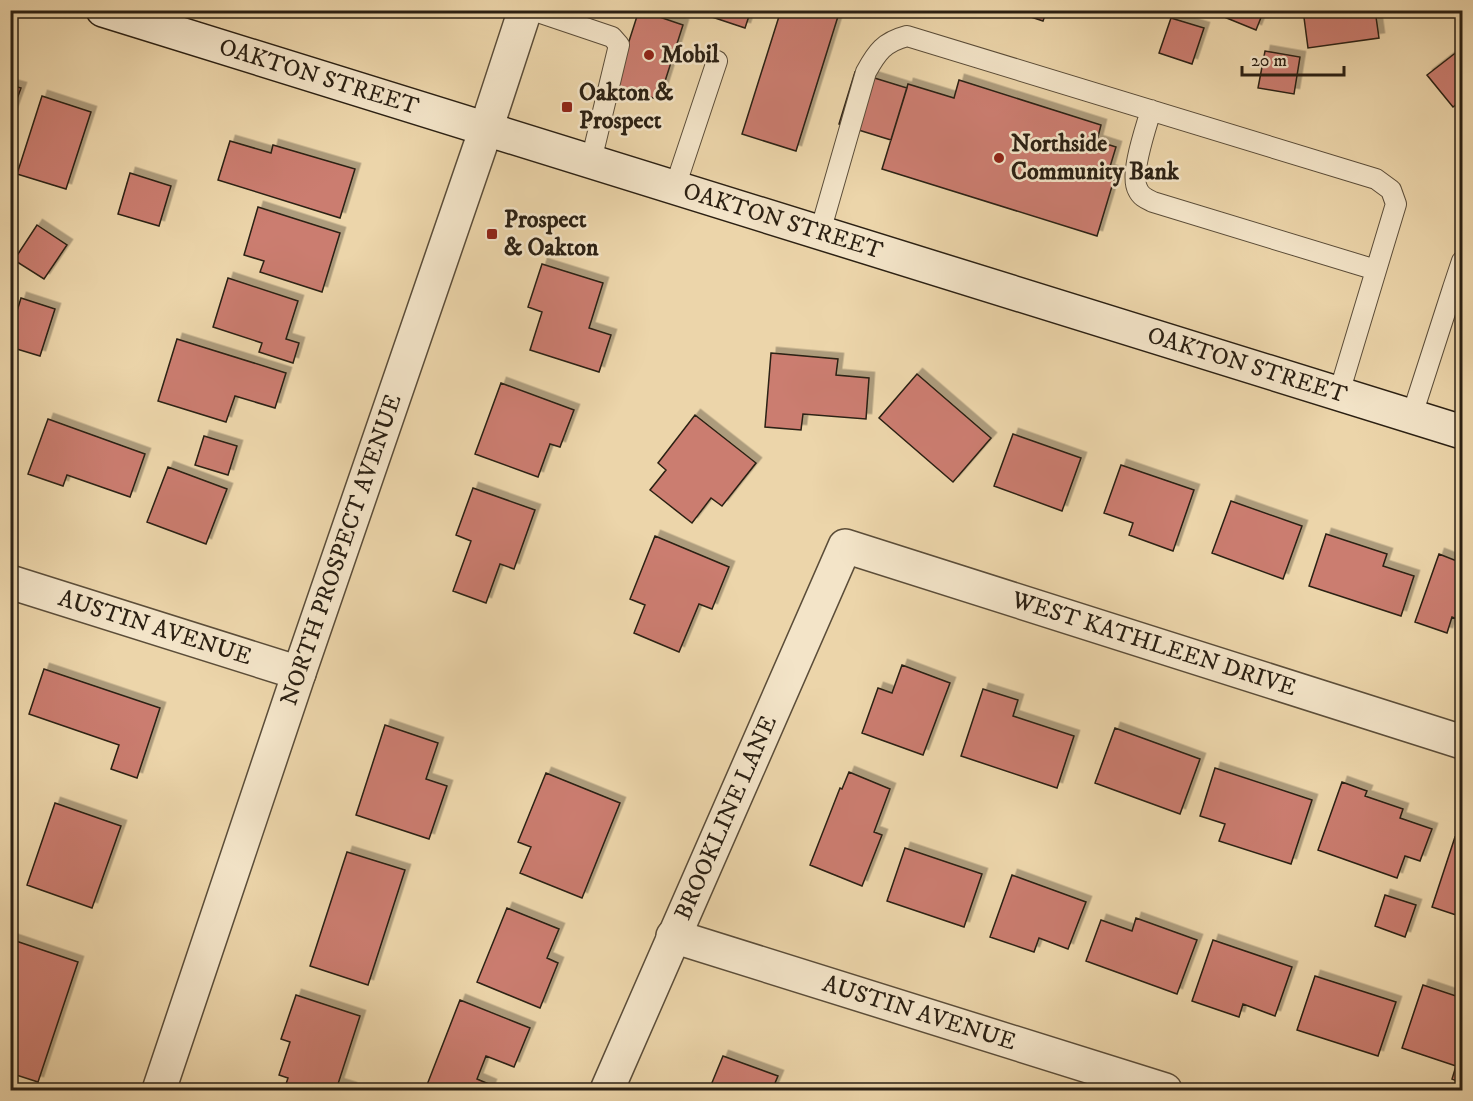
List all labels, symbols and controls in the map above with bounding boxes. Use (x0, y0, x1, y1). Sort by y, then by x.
street label: OAKTON STREET (215, 32, 422, 122)
scale bar (1242, 39, 1344, 77)
place label: Mobil (661, 40, 720, 70)
marker: Mobil (642, 48, 656, 62)
text: 20 m (1251, 50, 1287, 72)
place label: Oakton & Prospect (579, 78, 674, 136)
marker: Oakton & Prospect (560, 100, 574, 114)
place label: Northside Community Bank (1011, 129, 1180, 187)
marker: Northside Community Bank (992, 151, 1006, 165)
street label: OAKTON STREET (679, 176, 886, 266)
place label: Prospect & Oakton (504, 205, 599, 263)
marker: Prospect & Oakton (485, 227, 499, 241)
street label: OAKTON STREET (1144, 320, 1351, 410)
street label: NORTH PROSPECT AVENUE (274, 390, 409, 710)
street label: AUSTIN AVENUE (55, 583, 255, 672)
street label: WEST KATHLEEN DRIVE (1007, 585, 1300, 703)
street label: BROOKLINE LANE (668, 711, 784, 925)
street label: AUSTIN AVENUE (819, 969, 1020, 1057)

